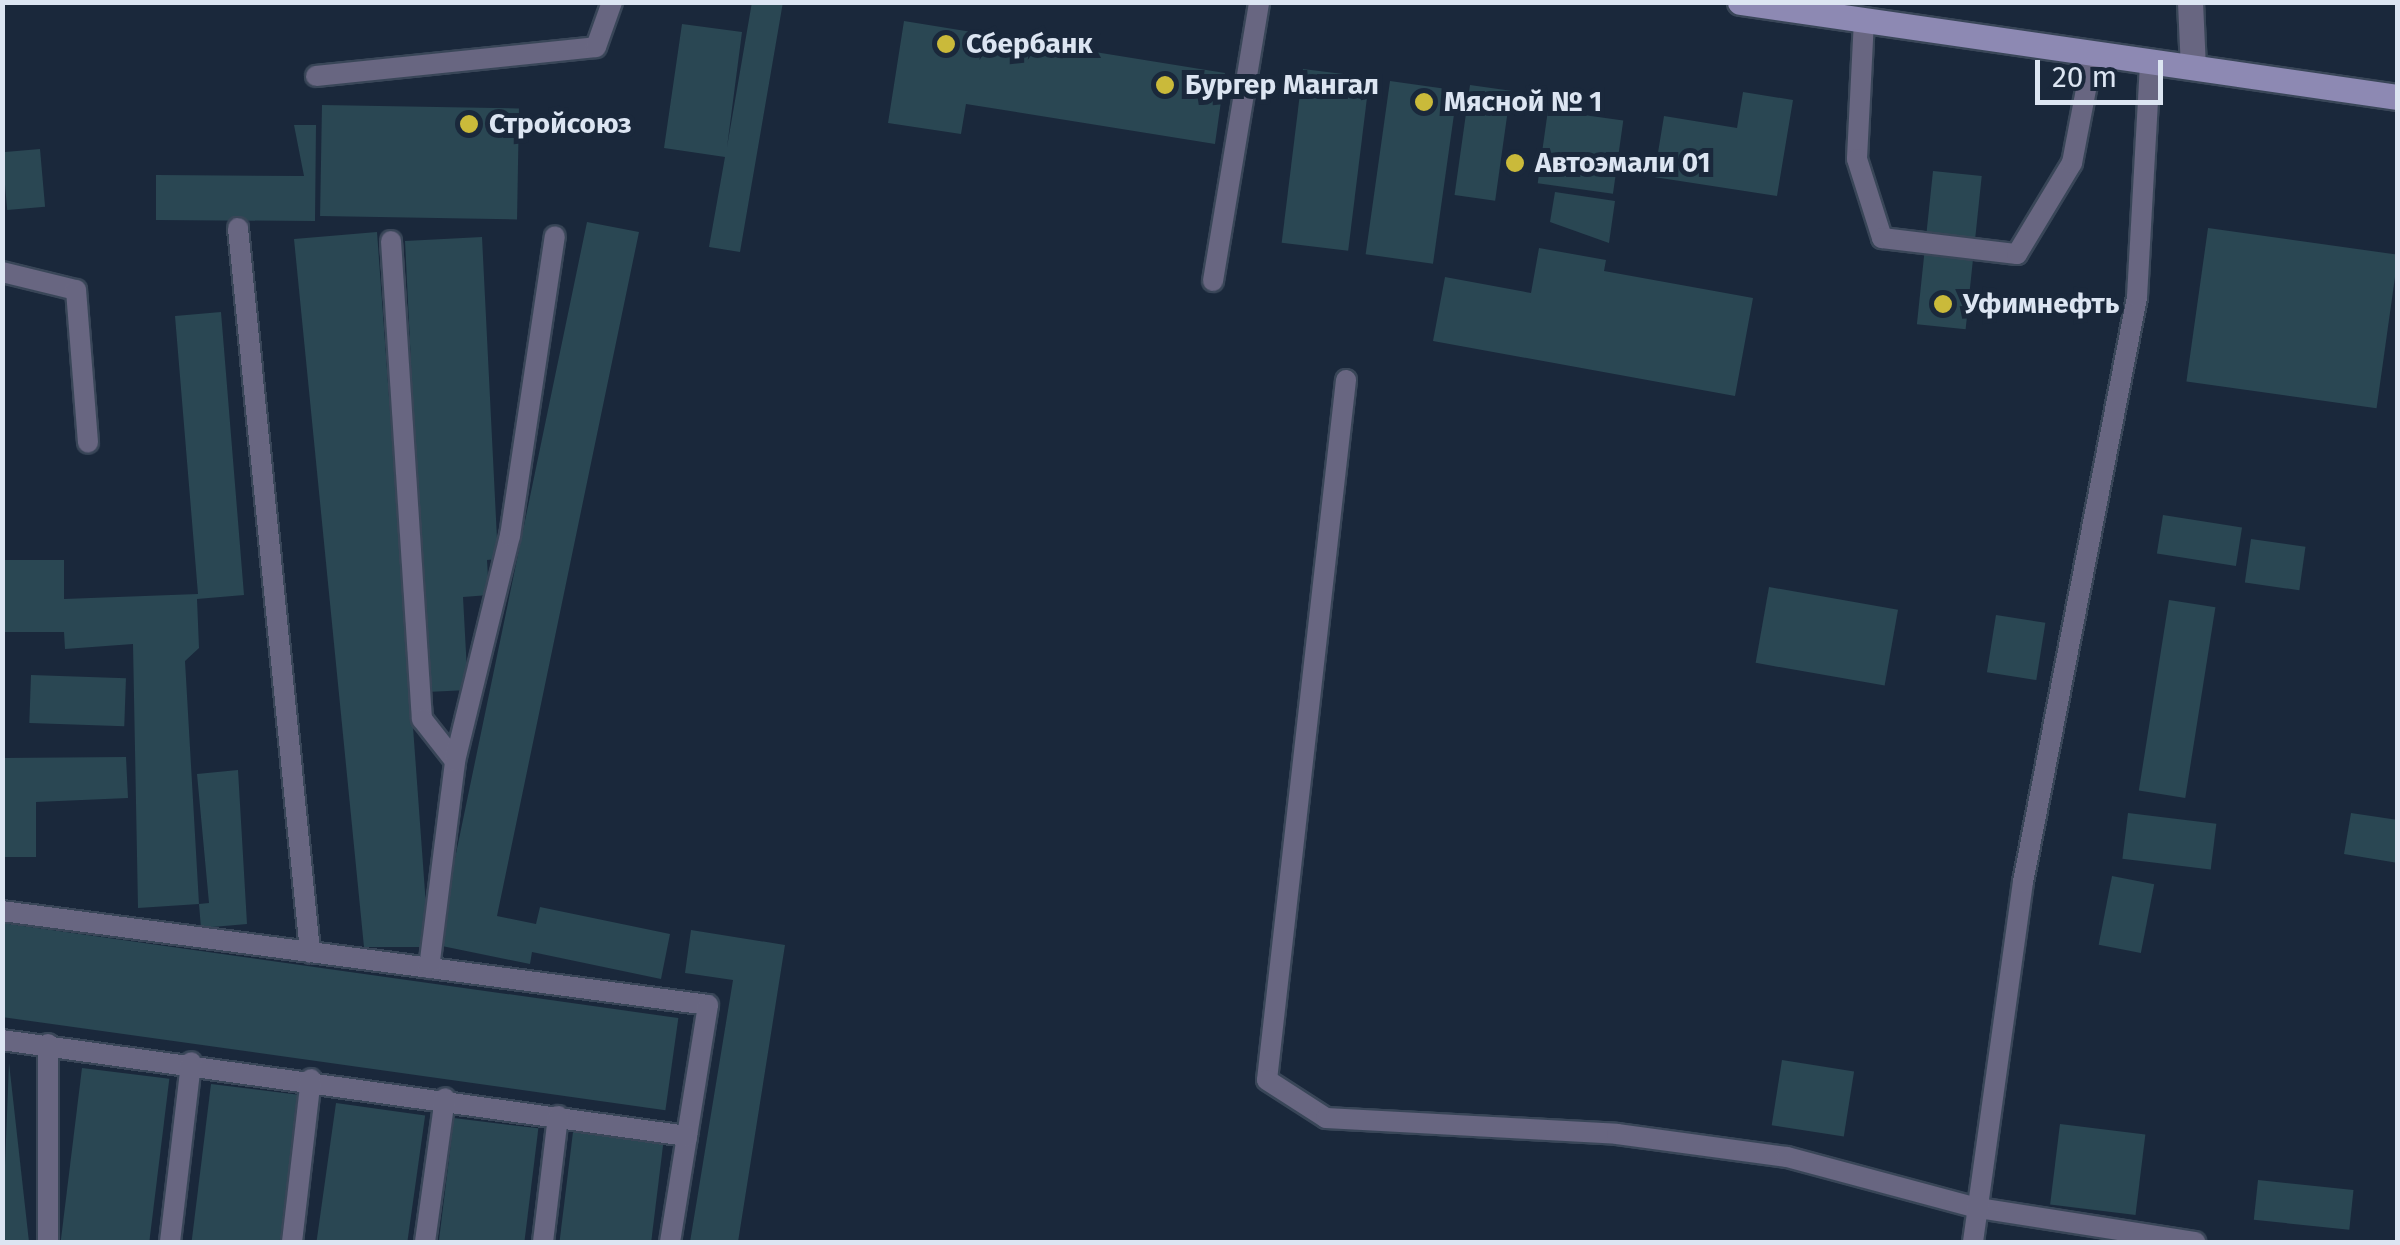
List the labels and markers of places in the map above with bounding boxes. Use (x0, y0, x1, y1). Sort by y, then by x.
place label: Сбербанк (966, 27, 1093, 61)
marker: Сбербанк (935, 33, 957, 55)
place label: Бургер Мангал (1185, 68, 1379, 102)
marker: Бургер Мангал (1154, 74, 1176, 96)
place label: Мясной № 1 (1444, 85, 1602, 119)
marker: Мясной № 1 (1413, 91, 1435, 113)
place label: Стройсоюз (489, 107, 632, 141)
marker: Стройсоюз (458, 113, 480, 135)
place label: Автоэмали 01 (1535, 146, 1710, 180)
marker: Автоэмали 01 (1504, 152, 1526, 174)
place label: Уфимнефть (1963, 287, 2119, 321)
marker: Уфимнефть (1932, 293, 1954, 315)

